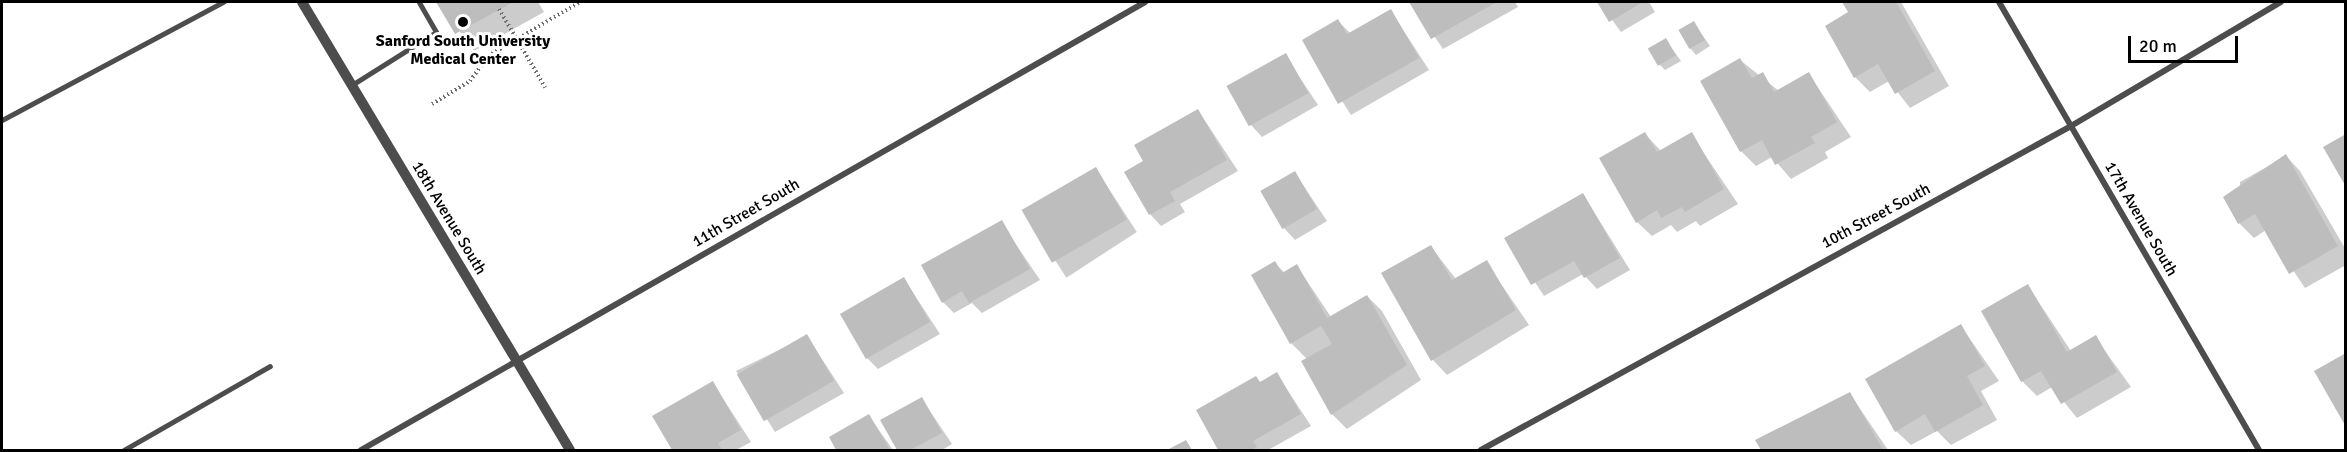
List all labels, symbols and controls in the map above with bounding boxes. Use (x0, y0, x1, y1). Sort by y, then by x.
marker: Sanford South University Medical Center (456, 15, 470, 29)
scale bar (2131, 24, 2240, 62)
place label: Sanford South University Medical Center (376, 31, 550, 69)
text: 20 m (2139, 35, 2177, 57)
street label: 18th Avenue South (408, 158, 490, 278)
street label: 17th Avenue South (2100, 158, 2182, 280)
street label: 11th Street South (689, 175, 803, 251)
street label: 10th Street South (1818, 179, 1934, 253)

